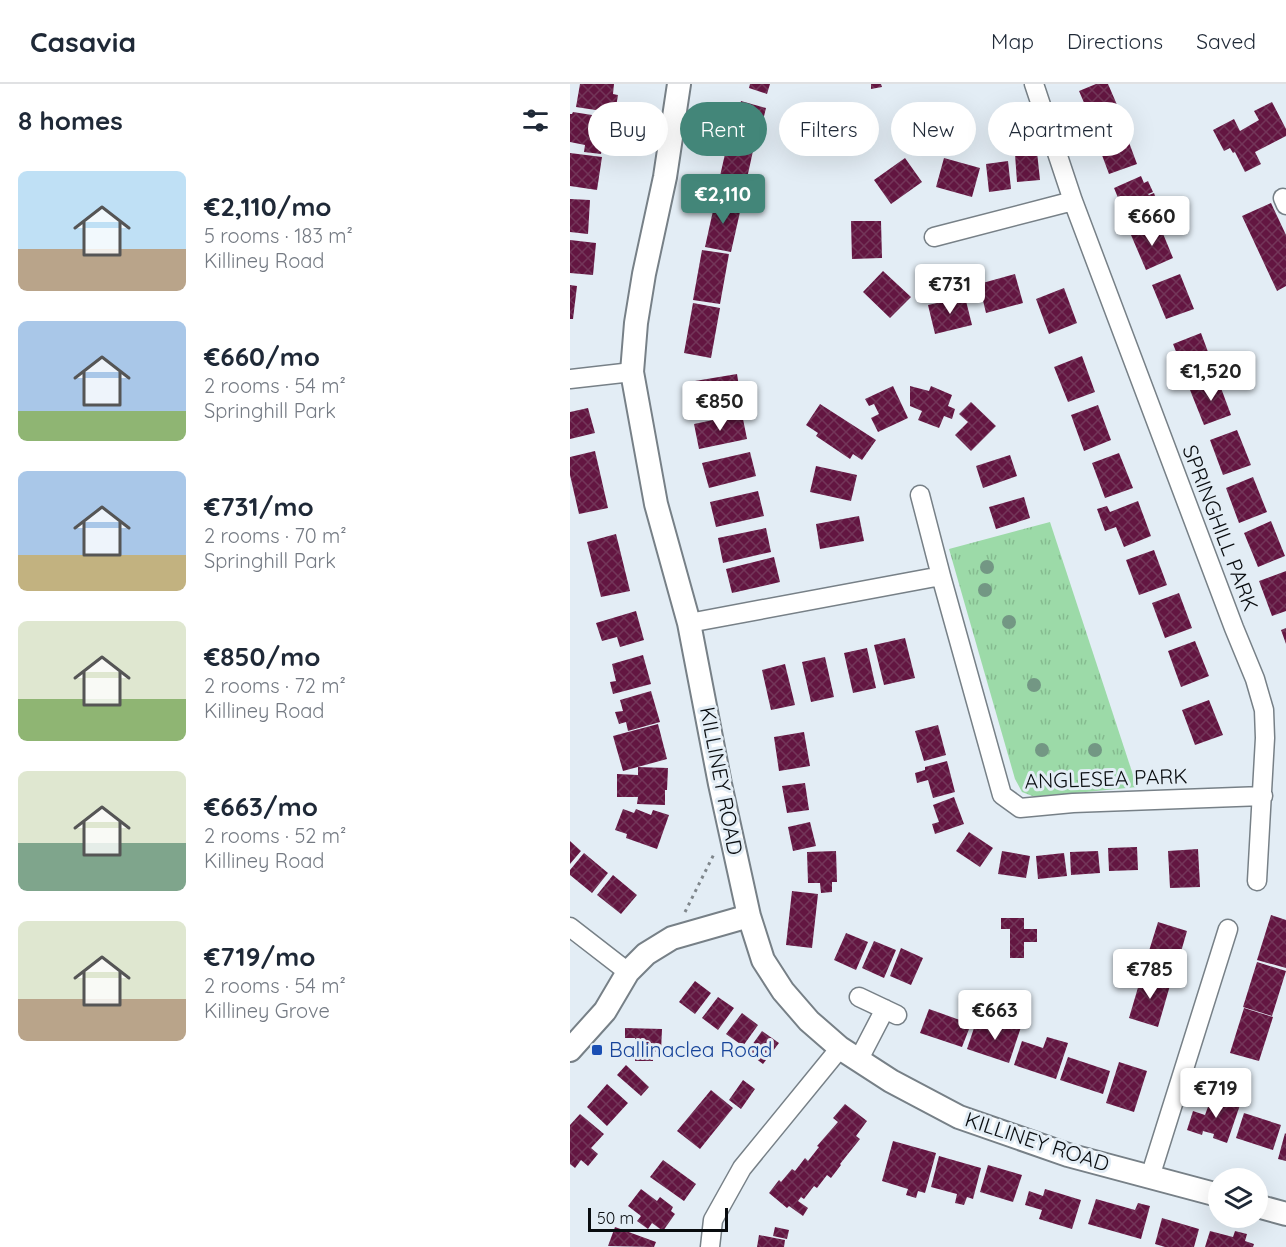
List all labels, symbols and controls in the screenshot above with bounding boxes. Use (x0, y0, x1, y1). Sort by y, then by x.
text: Casavia (30, 24, 136, 59)
text: Map (991, 28, 1034, 54)
text: Directions (1067, 28, 1163, 54)
text: Saved (1196, 28, 1256, 54)
chip: Buy (588, 102, 668, 156)
chip: Rent (680, 102, 767, 156)
chip: Filters (779, 102, 879, 156)
chip: New (891, 102, 976, 156)
chip: Apartment (988, 102, 1134, 156)
text: 8 homes (18, 104, 123, 137)
icon: filters (519, 104, 552, 137)
pin: €2,110 (674, 174, 772, 225)
text: €2,110 (695, 181, 751, 206)
text: €2,110/mo (204, 190, 332, 223)
icon: home (66, 195, 138, 267)
pin: €660 (1116, 196, 1188, 247)
text: €660 (1129, 203, 1175, 228)
text: 5 rooms · 183 m² (204, 223, 353, 248)
text: Killiney Road (204, 248, 324, 273)
pin: €731 (914, 264, 986, 315)
text: €731 (929, 271, 971, 296)
text: €660/mo (204, 340, 320, 373)
icon: home (66, 345, 138, 417)
pin: €1,520 (1162, 351, 1260, 402)
text: €1,520 (1181, 358, 1242, 383)
text: 2 rooms · 54 m² (204, 373, 346, 398)
pin: €850 (684, 381, 756, 432)
text: €850 (696, 388, 744, 413)
text: Springhill Park (204, 398, 336, 423)
street label: SPRINGHILL PARK (1177, 441, 1265, 614)
text: €731/mo (204, 490, 314, 523)
icon: home (66, 495, 138, 567)
text: 2 rooms · 70 m² (204, 523, 347, 548)
text: Springhill Park (204, 548, 336, 573)
text: €850/mo (204, 640, 320, 673)
icon: home (66, 645, 138, 717)
text: 2 rooms · 72 m² (204, 673, 346, 698)
text: Killiney Road (204, 698, 324, 723)
street label: KILLINEY ROAD (695, 705, 749, 857)
street label: ANGLESEA PARK (1024, 762, 1188, 794)
text: €663/mo (204, 790, 318, 823)
icon: home (66, 795, 138, 867)
text: 2 rooms · 52 m² (204, 823, 346, 848)
text: Killiney Road (204, 848, 324, 873)
text: €719/mo (204, 940, 315, 973)
icon: home (66, 945, 138, 1017)
pin: €785 (1114, 949, 1186, 1000)
text: €785 (1127, 956, 1173, 981)
text: 2 rooms · 54 m² (204, 973, 346, 998)
pin: €663 (959, 990, 1031, 1041)
text: €663 (972, 997, 1018, 1022)
text: Killiney Grove (204, 998, 330, 1023)
place label: Ballinaclea Road (609, 1036, 772, 1062)
marker: Ballinaclea Road (590, 1043, 604, 1057)
pin: €719 (1180, 1068, 1252, 1119)
text: €719 (1194, 1075, 1238, 1100)
street label: KILLINEY ROAD (962, 1105, 1113, 1177)
map controls (1208, 1168, 1268, 1228)
button: layers (1208, 1168, 1268, 1228)
scale bar (588, 1205, 728, 1232)
text: 50 m (597, 1208, 634, 1228)

